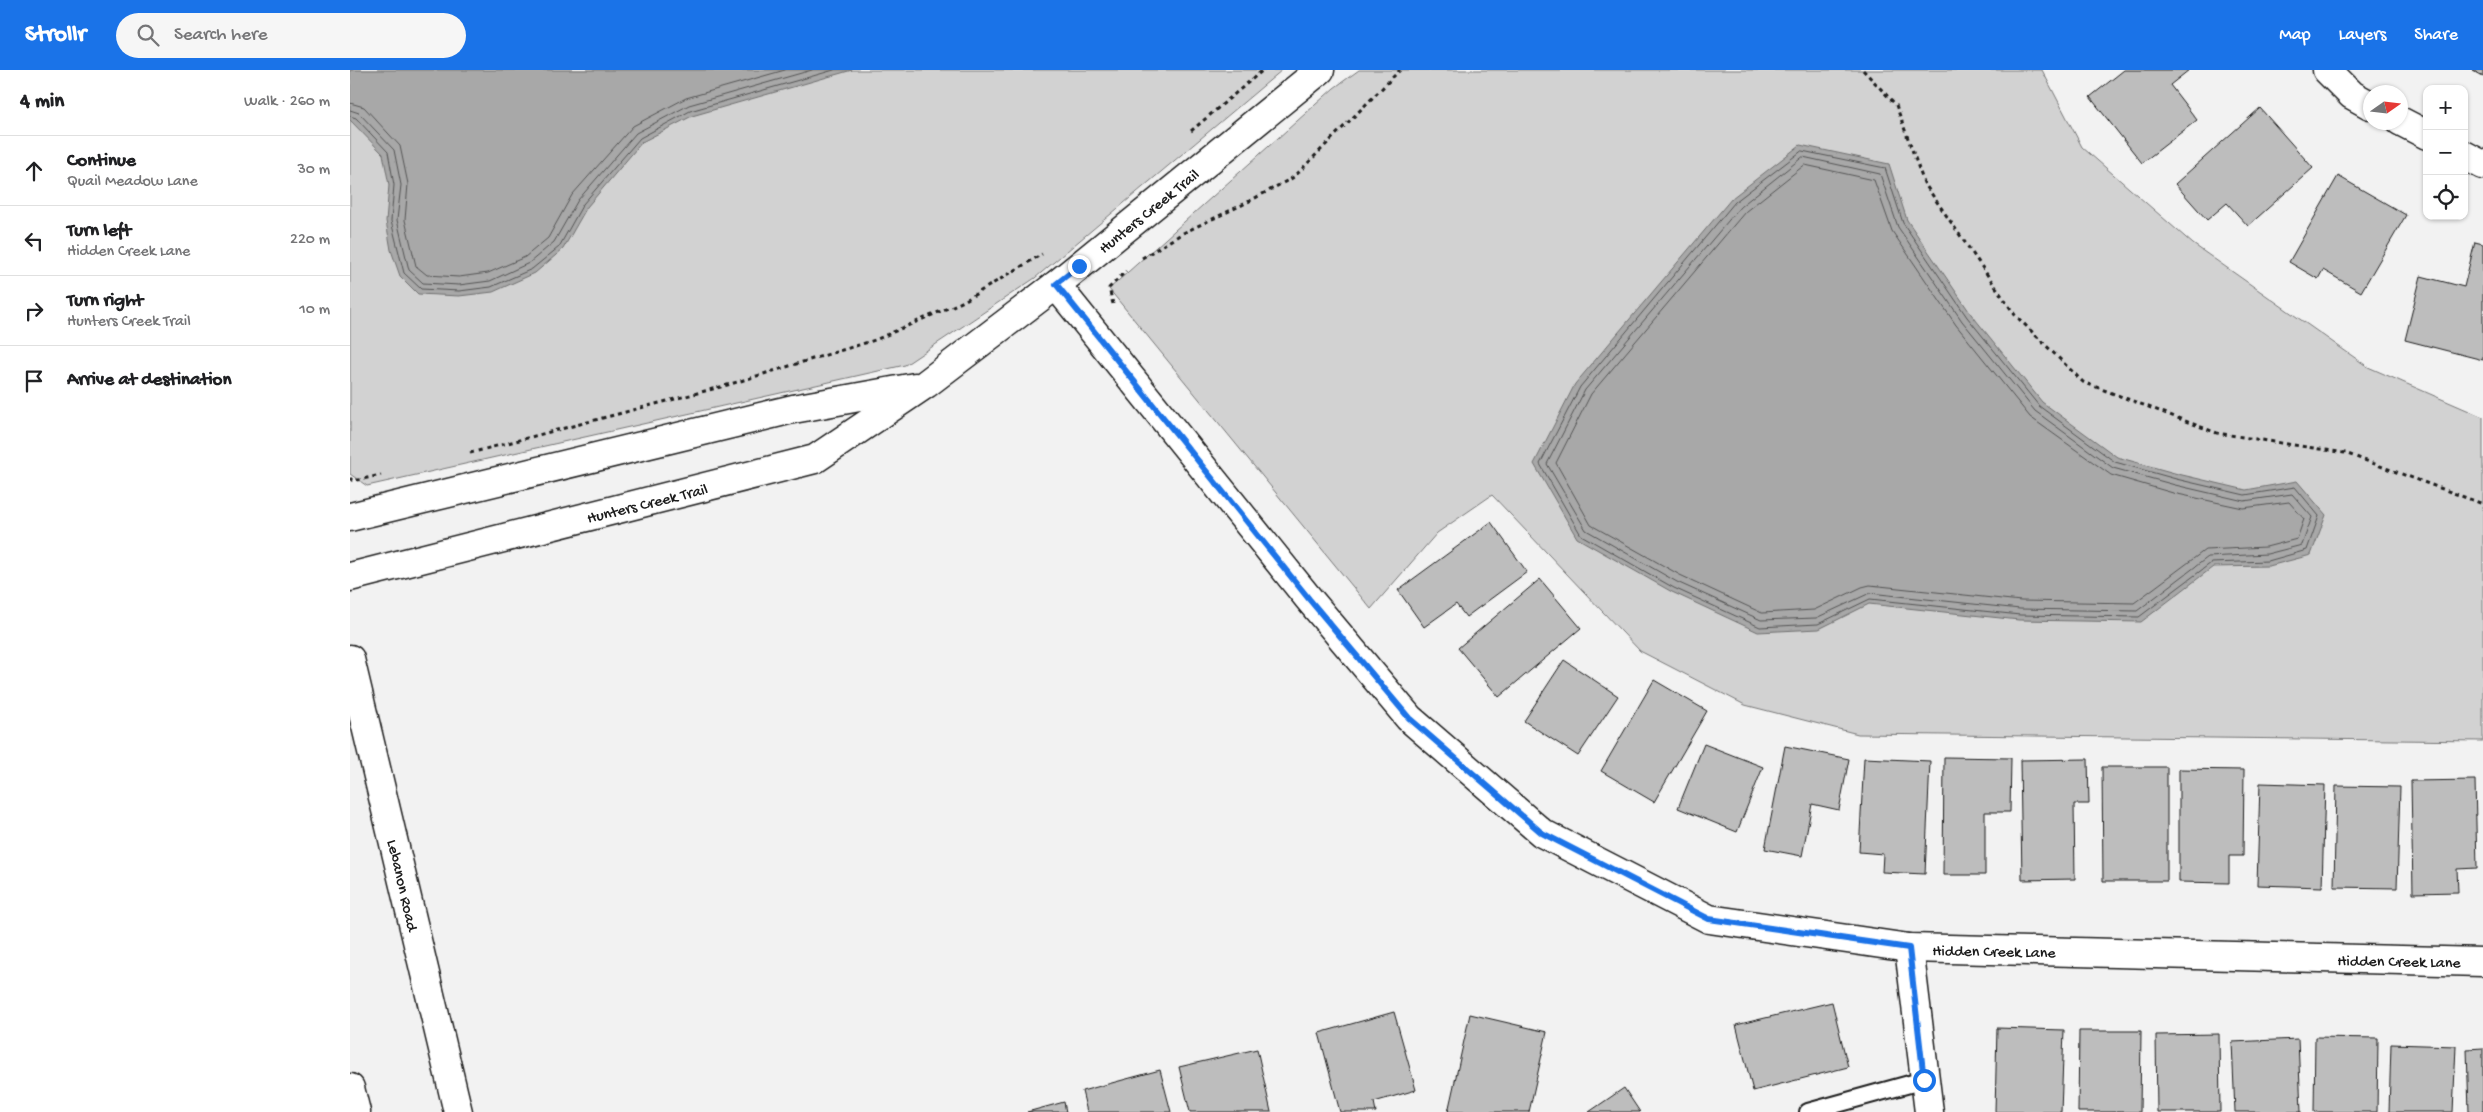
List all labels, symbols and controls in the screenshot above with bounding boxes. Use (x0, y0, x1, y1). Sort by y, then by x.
search box (116, 13, 466, 58)
text: Strollr (25, 21, 86, 50)
icon: search (134, 21, 162, 49)
text: Search here (174, 24, 268, 47)
text: Map (2279, 25, 2311, 46)
text: Layers (2339, 25, 2386, 46)
text: Share (2414, 25, 2458, 46)
north arrow (2363, 85, 2408, 130)
map controls (2423, 85, 2468, 220)
button: + (2423, 85, 2468, 130)
text: 4 min (20, 90, 64, 115)
text: Walk · 260 m (244, 93, 330, 112)
button: − (2423, 130, 2468, 175)
text: Continue (67, 150, 136, 173)
icon: ahead (20, 157, 48, 185)
text: 30 m (297, 161, 330, 180)
street label: Hunters Creek Trail (1096, 166, 1204, 259)
text: Quail Meadow Lane (67, 173, 198, 192)
button: locate (2423, 175, 2468, 220)
text: Turn left (67, 220, 131, 243)
icon: left (20, 227, 48, 255)
text: 220 m (290, 231, 330, 250)
text: Hidden Creek Lane (67, 243, 190, 262)
route end (1068, 255, 1091, 278)
text: Turn right (67, 290, 143, 313)
icon: right (20, 297, 48, 325)
text: 10 m (299, 301, 330, 320)
text: Hunters Creek Trail (67, 313, 191, 332)
icon: arrive (20, 367, 48, 395)
text: Arrive at destination (67, 369, 231, 392)
street label: Hunters Creek Trail (585, 481, 710, 530)
street label: Lebanon Road (381, 838, 421, 935)
street label: Hidden Creek Lane (1932, 943, 2057, 964)
street label: Hidden Creek Lane (2337, 953, 2462, 974)
route start (1913, 1069, 1936, 1092)

